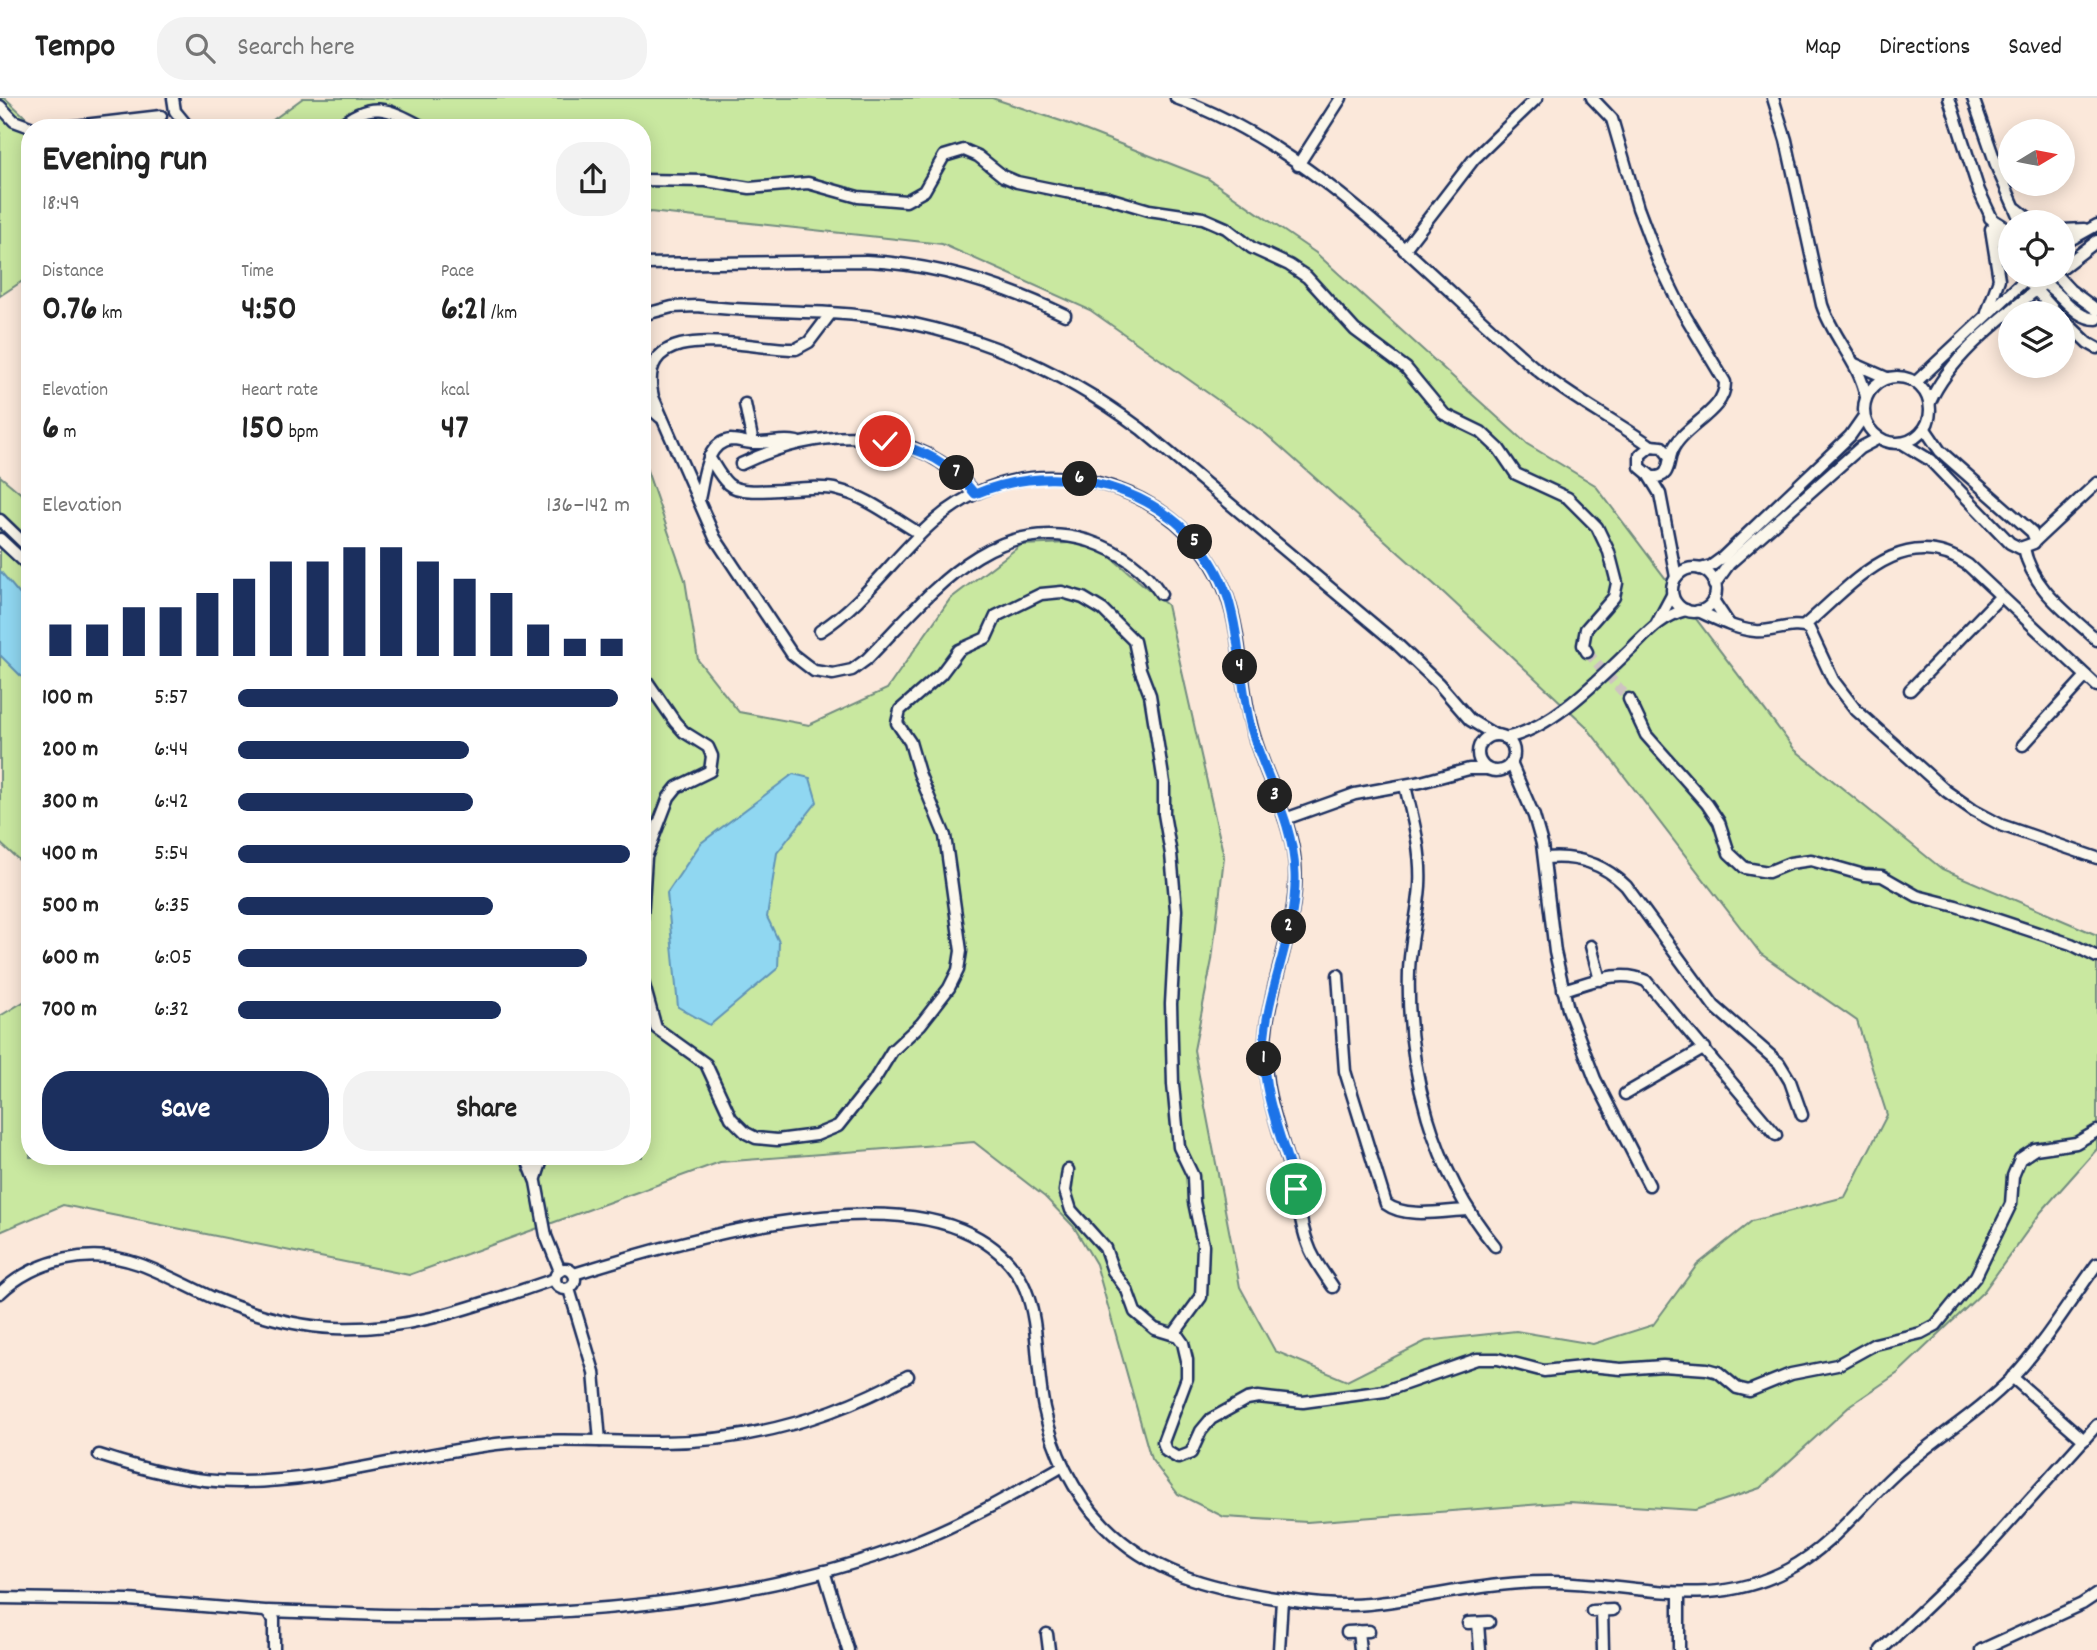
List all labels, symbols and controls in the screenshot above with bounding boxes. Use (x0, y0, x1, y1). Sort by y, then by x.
search box (157, 17, 647, 80)
text: Tempo (35, 25, 115, 72)
icon: search (181, 29, 219, 67)
text: Search here (237, 30, 355, 67)
text: Map (1805, 31, 1841, 65)
text: Directions (1879, 31, 1970, 65)
text: Saved (2008, 31, 2062, 65)
north arrow (1998, 119, 2076, 196)
map controls (1998, 119, 2075, 378)
text: Evening run (42, 134, 207, 189)
button: share (556, 142, 630, 216)
text: 18:49 (42, 188, 80, 221)
button: locate (1998, 210, 2075, 287)
text: Distance (42, 259, 104, 286)
text: Time (241, 259, 274, 286)
text: Pace (441, 259, 474, 286)
text: 0.76 (42, 286, 97, 336)
text: 4:50 (241, 286, 297, 336)
text: 6:21 (441, 286, 487, 336)
text: km (97, 301, 123, 328)
text: /km (487, 301, 517, 328)
button: layers (1998, 301, 2075, 378)
text: Elevation (42, 378, 108, 405)
text: Heart rate (241, 378, 318, 405)
text: kcal (441, 378, 470, 405)
text: 6 (42, 405, 59, 455)
text: 150 (241, 405, 284, 455)
text: 47 (441, 405, 469, 455)
pin (855, 411, 915, 471)
text: m (59, 420, 77, 447)
text: bpm (284, 420, 319, 447)
icon: check (866, 422, 904, 460)
pin: 7 (940, 456, 974, 490)
text: 7 (953, 459, 960, 486)
pin: 6 (1062, 462, 1098, 496)
text: 6 (1075, 465, 1084, 492)
text: Elevation (42, 490, 122, 523)
text: 136–142 m (546, 490, 630, 523)
pin: 5 (1178, 524, 1212, 560)
text: 5 (1190, 528, 1199, 555)
pin: 4 (1222, 650, 1258, 684)
text: 4 (1236, 653, 1243, 680)
text: 100 m (42, 682, 93, 715)
text: 5:57 (154, 682, 188, 715)
text: 200 m (42, 734, 98, 767)
text: 6:44 (154, 734, 188, 767)
pin: 3 (1258, 778, 1292, 814)
text: 3 (1270, 782, 1279, 809)
text: 300 m (42, 786, 98, 819)
text: 6:42 (154, 786, 189, 819)
text: 400 m (42, 838, 98, 871)
text: 5:54 (154, 838, 189, 871)
text: 500 m (42, 890, 99, 923)
text: 6:35 (154, 890, 190, 923)
pin: 2 (1272, 910, 1306, 944)
text: 2 (1284, 913, 1293, 940)
text: 600 m (42, 942, 99, 975)
text: 6:05 (154, 942, 192, 975)
text: 700 m (42, 994, 97, 1027)
text: 6:32 (154, 994, 189, 1027)
pin: 1 (1246, 1042, 1282, 1076)
text: 1 (1261, 1045, 1266, 1072)
button: Save (42, 1071, 329, 1151)
button: Share (343, 1071, 630, 1151)
pin (1266, 1159, 1326, 1219)
icon: arrive (1277, 1170, 1315, 1208)

